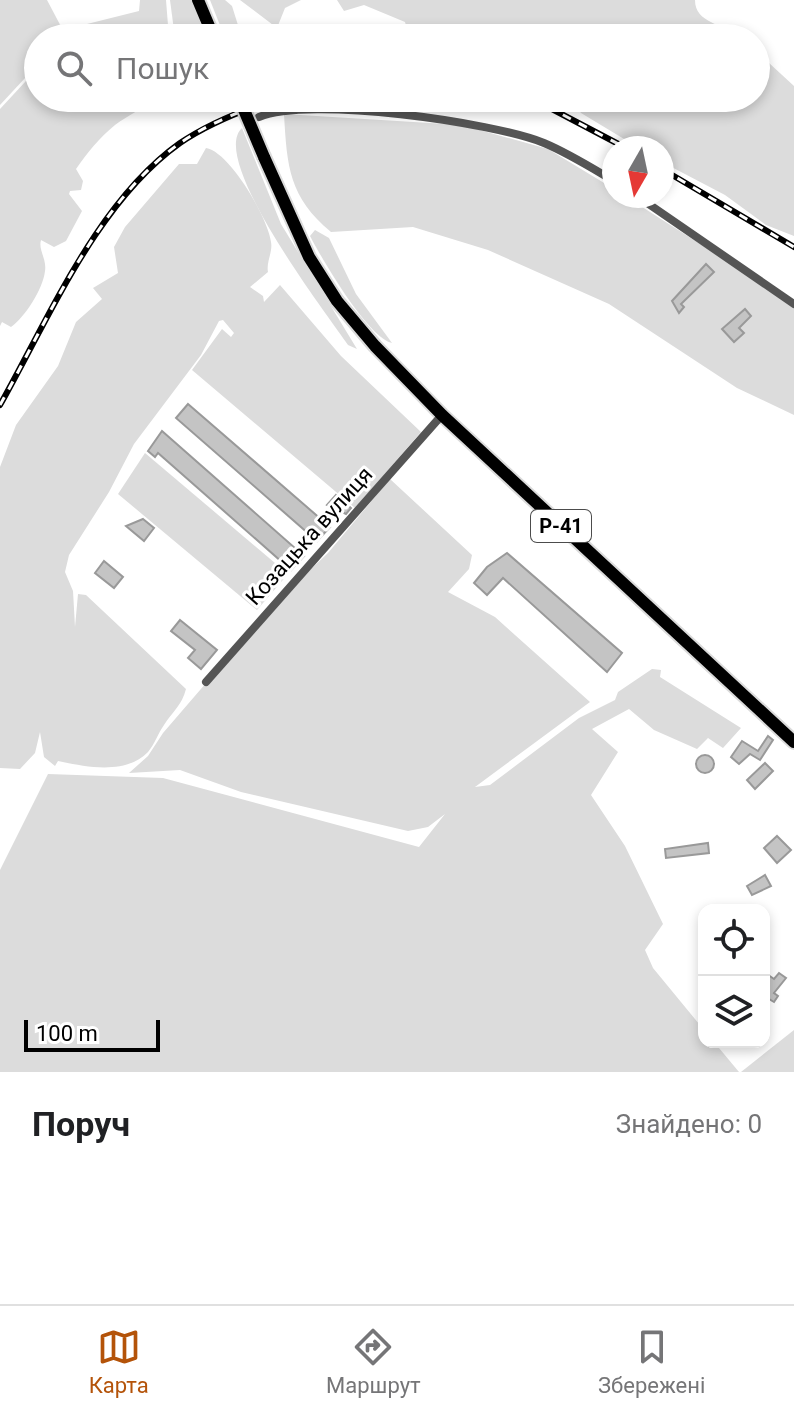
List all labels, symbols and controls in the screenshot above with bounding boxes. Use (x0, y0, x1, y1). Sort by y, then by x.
search box (24, 24, 770, 112)
icon: search (52, 46, 96, 90)
text: Пошук (116, 51, 209, 86)
north arrow (602, 136, 674, 208)
street label: Козацька вулиця (241, 462, 377, 610)
road number: Р-41 (531, 510, 591, 542)
map controls (698, 904, 770, 1048)
button: locate (698, 904, 770, 976)
button: layers (698, 976, 770, 1048)
scale bar (24, 1016, 160, 1052)
text: 100 m (36, 1021, 98, 1046)
text: Поруч (32, 1104, 130, 1144)
text: Знайдено: 0 (616, 1109, 762, 1139)
tab: Карта (89, 1325, 149, 1398)
tab: Маршрут (326, 1325, 421, 1398)
tab: Збережені (598, 1325, 705, 1398)

